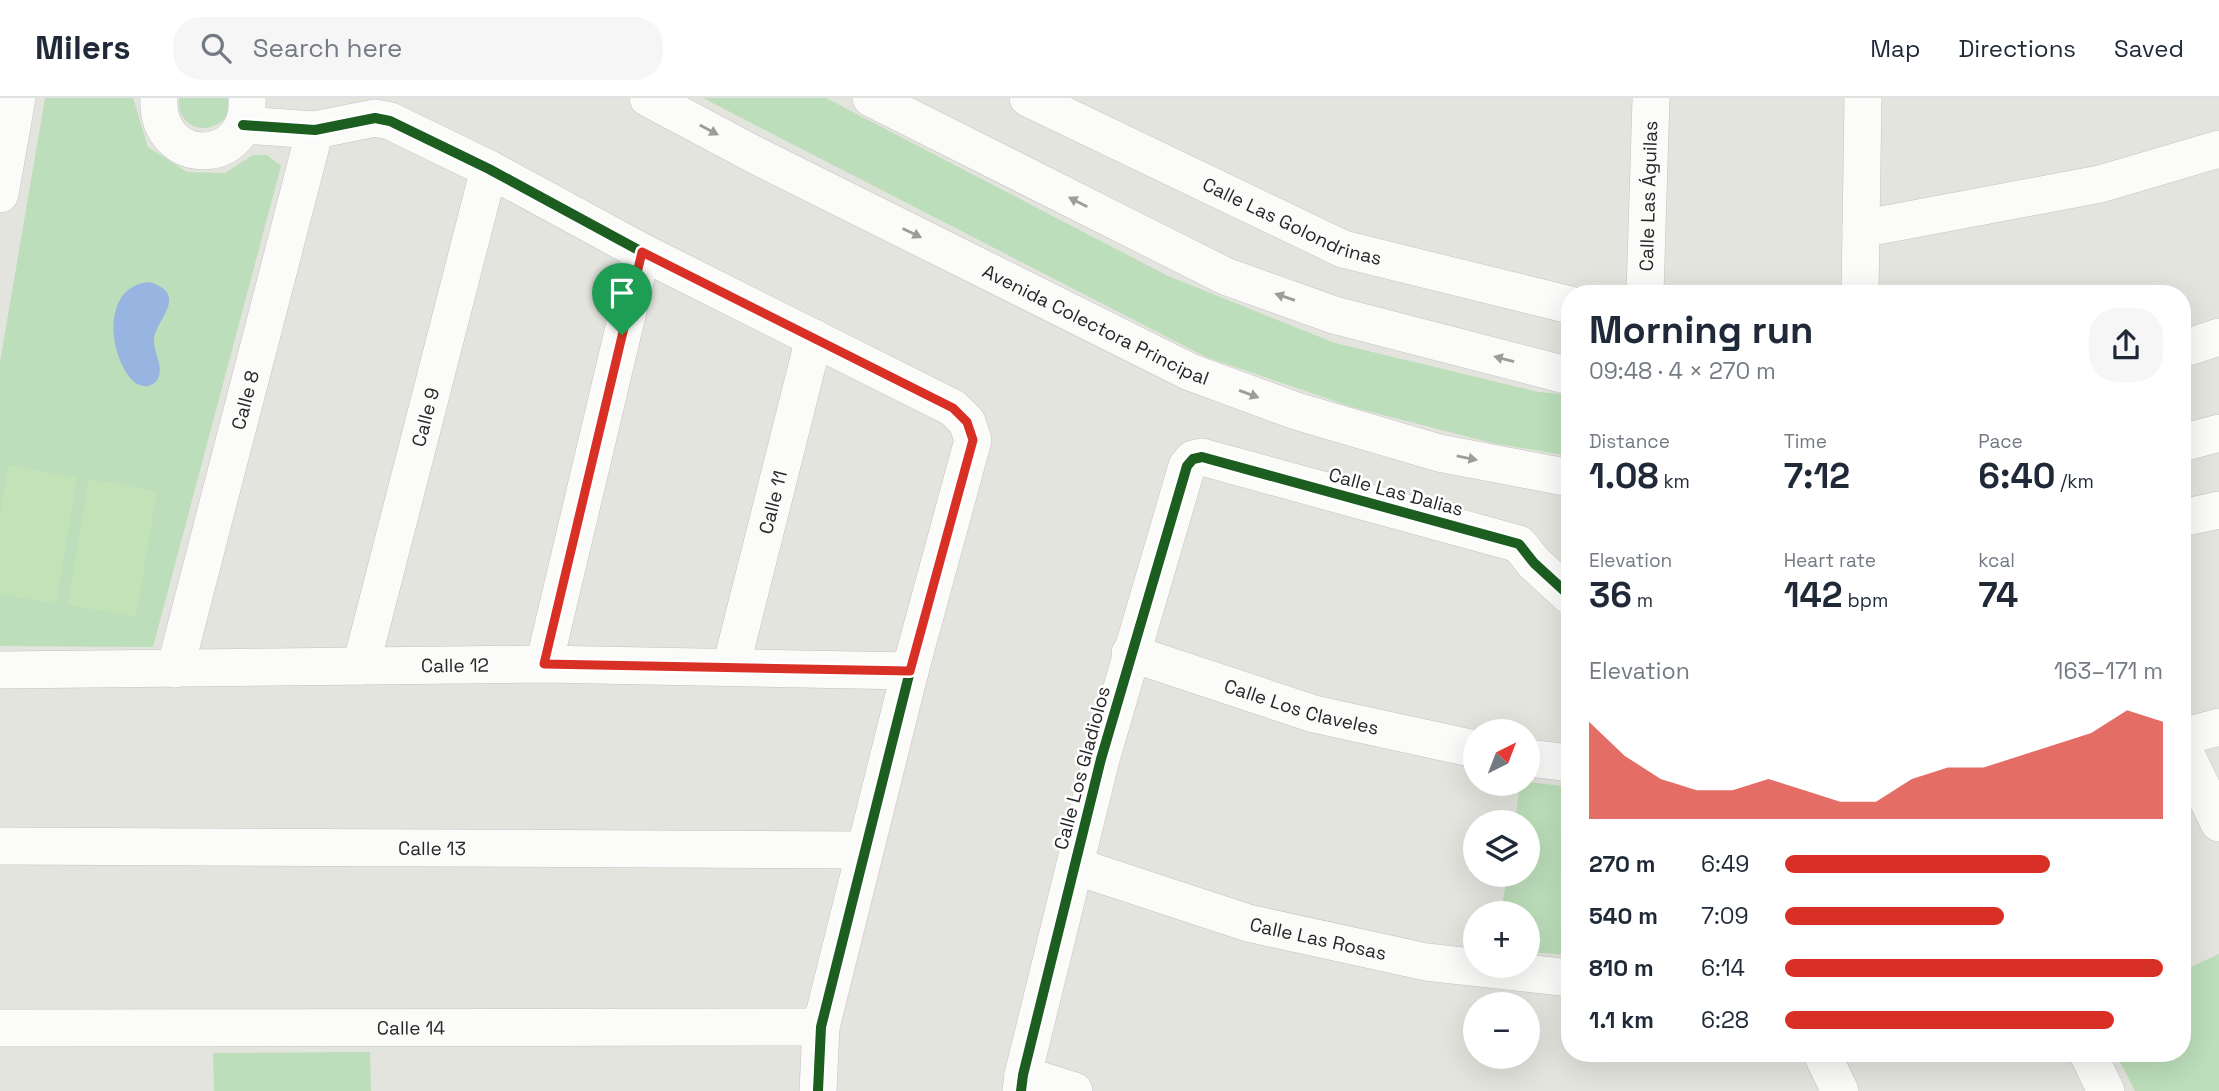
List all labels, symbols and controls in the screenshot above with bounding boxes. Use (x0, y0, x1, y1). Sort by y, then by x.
search box (173, 17, 663, 80)
text: Milers (35, 27, 131, 69)
icon: search (197, 29, 235, 67)
text: Search here (253, 31, 403, 65)
text: Map (1870, 33, 1920, 64)
text: Directions (1958, 33, 2076, 64)
text: Saved (2114, 33, 2184, 64)
street label: Calle Las Águilas (1633, 120, 1663, 272)
one-way arrow (699, 124, 719, 136)
street label: Calle Las Golondrinas (1199, 171, 1384, 271)
one-way arrow (1068, 197, 1088, 208)
one-way arrow (902, 227, 922, 239)
street label: Avenida Colectora Principal (978, 258, 1213, 390)
pin (592, 263, 652, 335)
icon: arrive (603, 274, 641, 312)
one-way arrow (1274, 291, 1295, 302)
text: Morning run (1589, 306, 1814, 354)
button: share (2089, 308, 2163, 382)
one-way arrow (1493, 353, 1515, 364)
text: 09:48 · 4 × 270 m (1589, 356, 1776, 386)
street label: Calle 8 (225, 368, 265, 432)
street label: Calle 9 (405, 385, 445, 449)
one-way arrow (1239, 388, 1260, 399)
text: Distance (1589, 429, 1670, 454)
text: Time (1784, 429, 1827, 454)
text: Pace (1978, 429, 2023, 454)
one-way arrow (1456, 453, 1478, 464)
text: 1.08 (1589, 454, 1659, 498)
text: 7:12 (1784, 454, 1850, 498)
text: 6:40 (1978, 454, 2055, 498)
street label: Calle Las Dalias (1326, 462, 1466, 522)
street label: Calle 11 (753, 468, 793, 536)
text: km (1659, 469, 1690, 494)
text: /km (2055, 469, 2094, 494)
text: Elevation (1589, 548, 1672, 573)
text: Heart rate (1784, 548, 1876, 573)
text: kcal (1978, 548, 2015, 573)
text: 36 (1589, 573, 1632, 617)
text: 142 (1784, 573, 1843, 617)
text: 74 (1978, 573, 2018, 617)
text: m (1632, 588, 1653, 613)
text: bpm (1843, 588, 1888, 613)
street label: Calle 12 (421, 652, 489, 678)
text: Elevation (1589, 656, 1690, 686)
text: 163–171 m (2054, 656, 2163, 686)
street label: Calle Los Claveles (1221, 673, 1381, 740)
street label: Calle Los Gladiolos (1048, 683, 1116, 853)
north arrow (1463, 719, 1540, 796)
map controls (1463, 719, 1540, 1069)
button: layers (1463, 810, 1540, 887)
street label: Calle 13 (398, 835, 466, 861)
text: 270 m (1589, 849, 1655, 879)
text: 6:49 (1701, 849, 1749, 879)
button: + (1463, 901, 1540, 978)
text: 540 m (1589, 901, 1658, 931)
text: 7:09 (1701, 901, 1749, 931)
street label: Calle Las Rosas (1247, 911, 1389, 965)
text: 810 m (1589, 953, 1654, 983)
text: 6:14 (1701, 953, 1745, 983)
button: − (1463, 992, 1540, 1069)
text: 1.1 km (1589, 1005, 1654, 1035)
text: 6:28 (1701, 1005, 1749, 1035)
street label: Calle 14 (377, 1015, 445, 1040)

